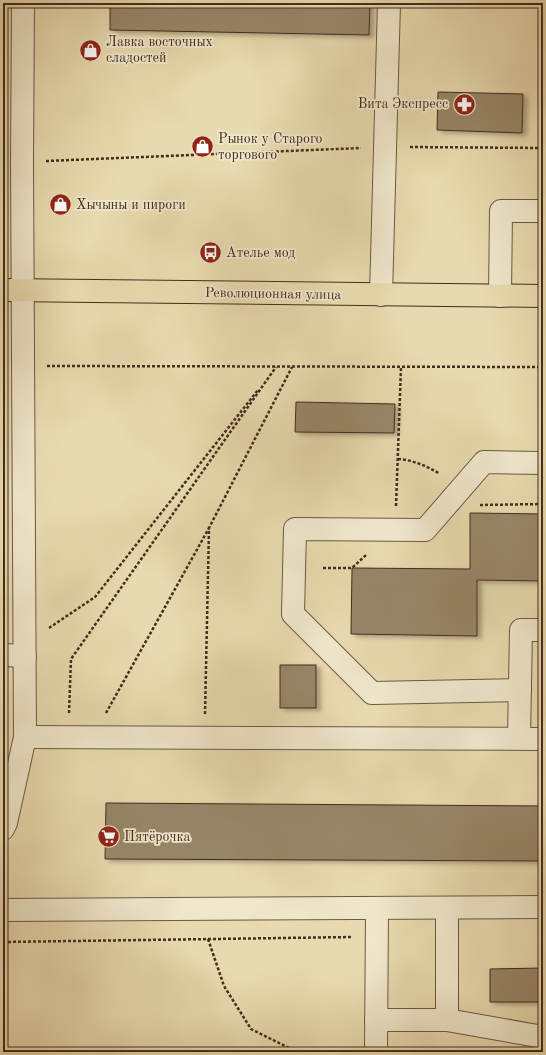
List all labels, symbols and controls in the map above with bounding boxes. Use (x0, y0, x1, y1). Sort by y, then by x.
place label: Лавка восточных сладостей (106, 35, 213, 65)
shop icon: Лавка восточных сладостей (77, 37, 103, 63)
pharmacy icon: Вита Экспресс (451, 91, 477, 117)
place label: Вита Экспресс (358, 97, 448, 111)
place label: Рынок у Старого торгового (218, 132, 322, 162)
shop icon: Рынок у Старого торгового (189, 134, 215, 160)
shop icon: Хычыны и пироги (48, 192, 74, 218)
place label: Хычыны и пироги (76, 198, 186, 212)
bus stop icon: Ателье мод (197, 240, 223, 266)
place label: Ателье мод (226, 246, 295, 260)
street label: Революционная улица (205, 286, 341, 302)
supermarket icon: Пятёрочка (96, 824, 122, 850)
place label: Пятёрочка (124, 830, 191, 844)

